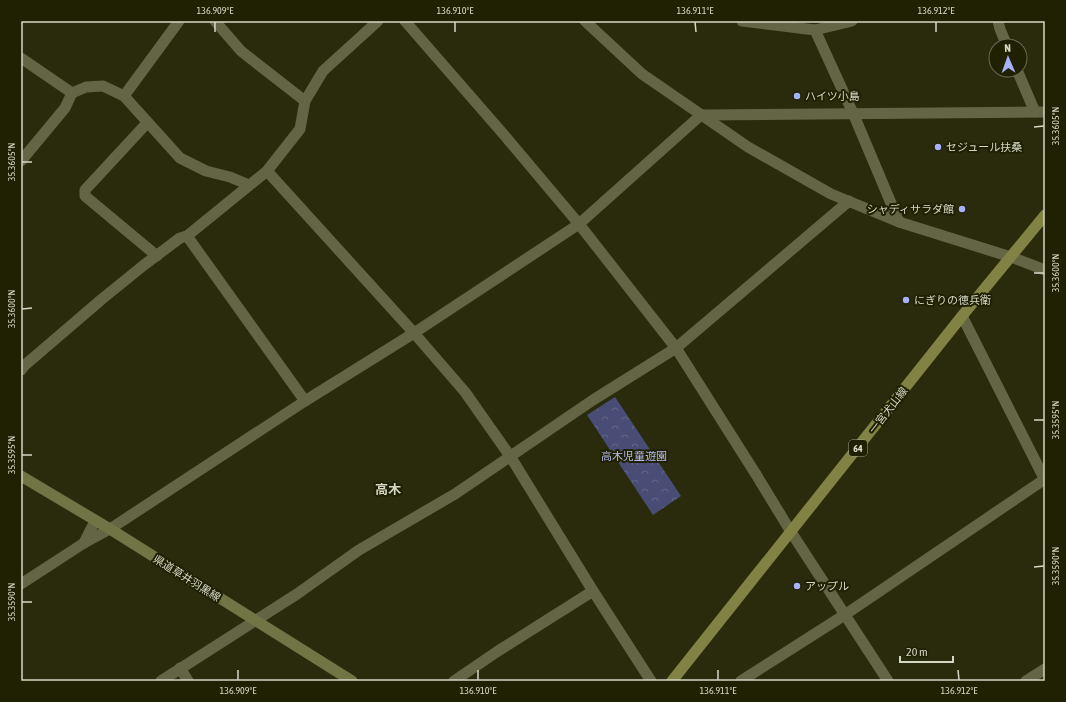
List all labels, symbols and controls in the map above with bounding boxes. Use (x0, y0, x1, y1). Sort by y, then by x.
text: 136.909°E (197, 5, 234, 16)
text: 136.910°E (437, 5, 474, 16)
text: 136.911°E (677, 5, 714, 16)
text: 136.912°E (918, 5, 955, 16)
north arrow (988, 38, 1028, 78)
text: N (1004, 42, 1011, 54)
place label: ハイツ小島 (805, 90, 860, 102)
marker: ハイツ小島 (792, 91, 802, 101)
text: 35.3605°N (1050, 107, 1061, 145)
place label: セジュール扶桑 (946, 141, 1022, 153)
marker: セジュール扶桑 (933, 142, 943, 152)
text: 35.3605°N (6, 143, 17, 181)
place label: シャディサラダ館 (867, 203, 954, 215)
marker: シャディサラダ館 (957, 204, 967, 214)
text: 35.3600°N (1050, 254, 1061, 292)
text: 35.3600°N (6, 290, 17, 328)
place label: にぎりの徳兵衛 (914, 294, 991, 306)
marker: にぎりの徳兵衛 (901, 295, 911, 305)
street label: 一宮犬山線 (866, 385, 910, 435)
text: 35.3595°N (1050, 401, 1061, 439)
text: 35.3595°N (6, 436, 17, 474)
road number: 64 (849, 440, 867, 456)
park label: 高木児童遊園 (601, 450, 667, 462)
district label: 高木 (375, 482, 402, 497)
text: 35.3590°N (1050, 547, 1061, 585)
street label: 県道草井羽黒線 (151, 553, 223, 603)
place label: アップル (805, 580, 849, 592)
marker: アップル (792, 581, 802, 591)
text: 35.3590°N (6, 583, 17, 621)
scale bar (900, 638, 953, 664)
text: 20 m (906, 645, 928, 659)
text: 136.909°E (220, 685, 257, 696)
text: 136.910°E (460, 685, 497, 696)
text: 136.911°E (700, 685, 737, 696)
text: 136.912°E (941, 685, 978, 696)

